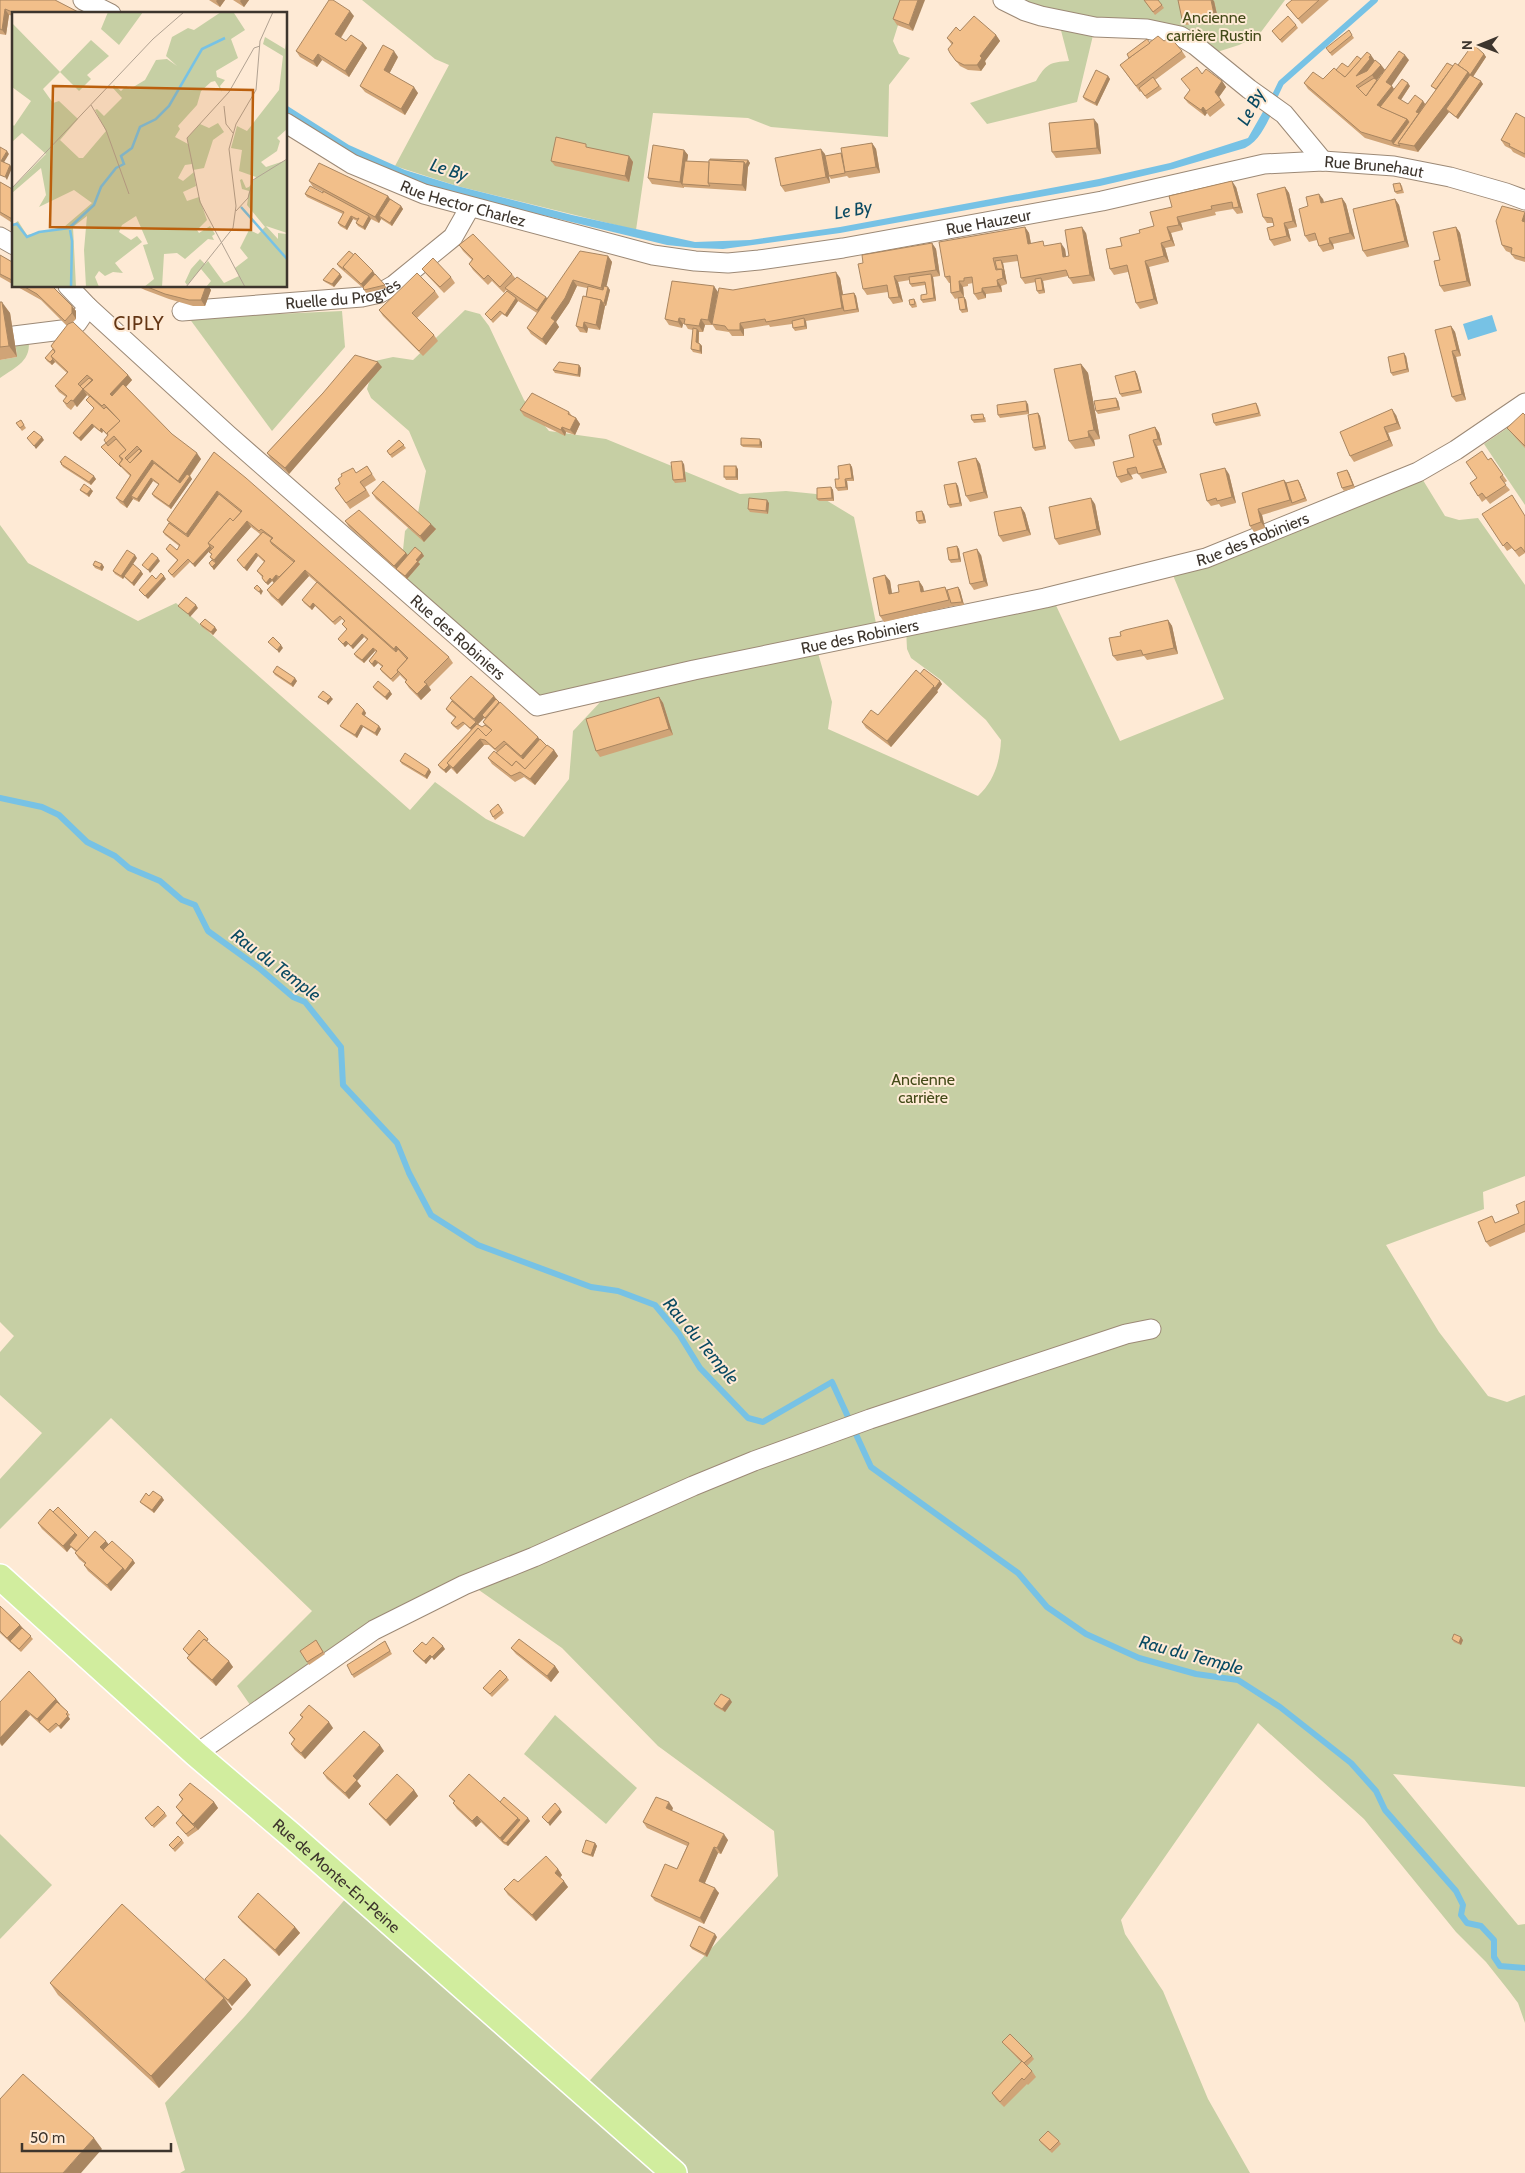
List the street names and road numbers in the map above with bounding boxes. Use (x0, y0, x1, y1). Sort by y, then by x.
street label: Rue Brunehaut (1324, 152, 1426, 181)
street label: Rue Hector Charlez (398, 176, 529, 230)
street label: Rue Hauzeur (944, 204, 1033, 239)
street label: Ruelle du Progrès (285, 274, 404, 312)
street label: Rue des Robiniers (1194, 508, 1312, 570)
street label: Rue des Robiniers (407, 590, 510, 684)
street label: Rue des Robiniers (799, 615, 921, 657)
street label: Rue de Monte-En-Peine (269, 1814, 404, 1937)

